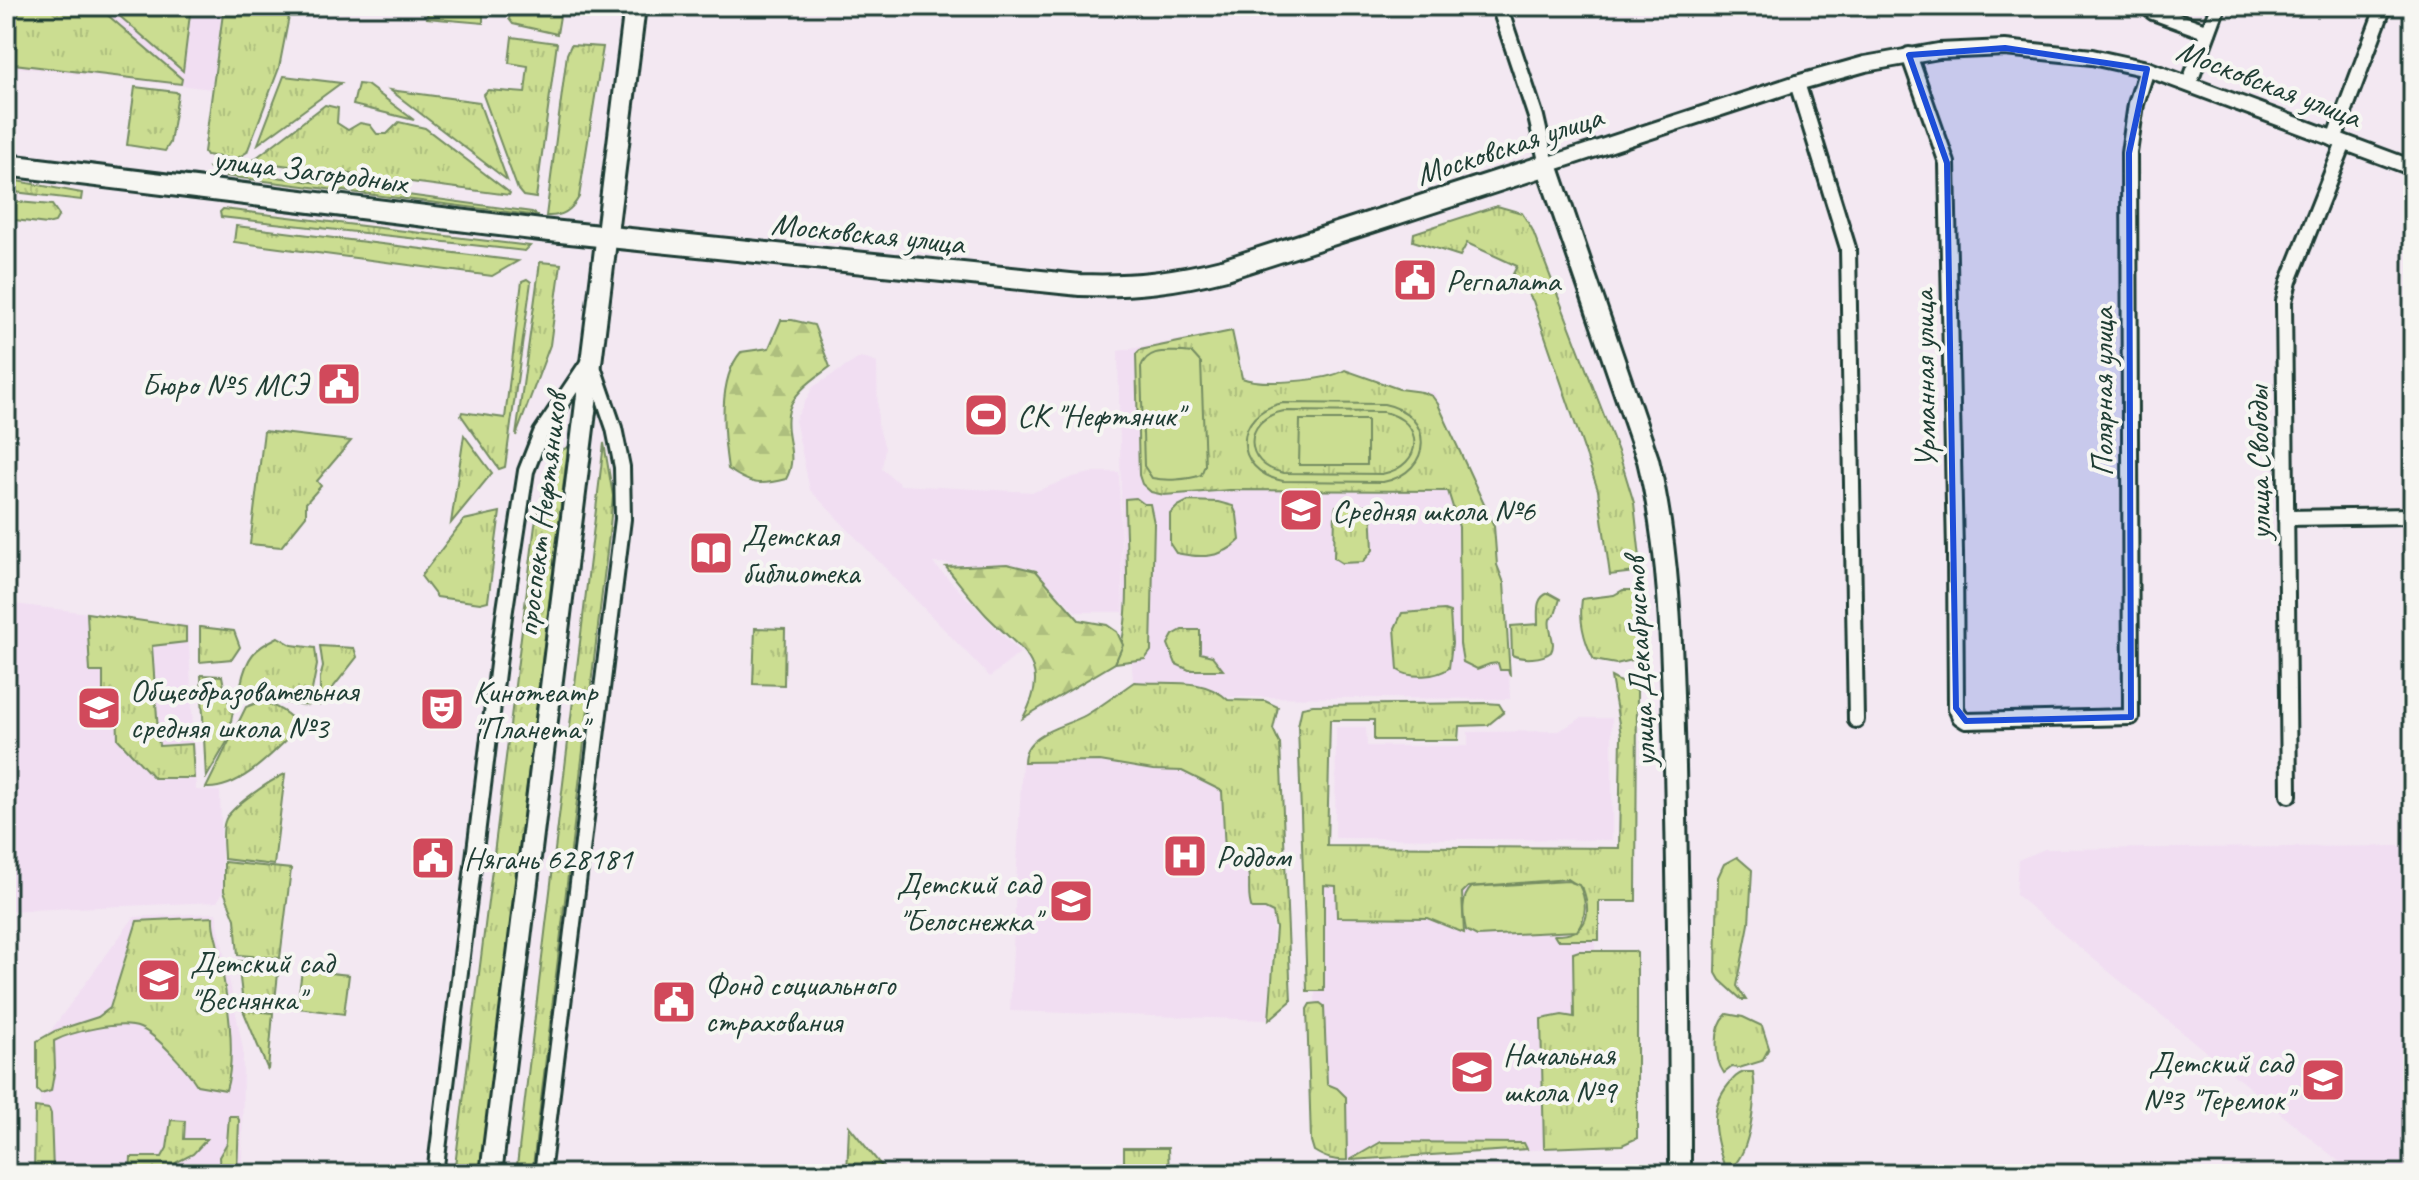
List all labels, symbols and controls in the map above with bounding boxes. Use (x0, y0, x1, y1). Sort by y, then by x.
street label: Московская улица (2171, 30, 2369, 138)
street label: Московская улица (1411, 95, 1610, 195)
street label: улица Загородных (209, 138, 412, 203)
street label: Московская улица (769, 203, 968, 264)
public building icon: Регпалата (1391, 256, 1439, 304)
place label: Регпалата (1446, 260, 1562, 301)
street label: Урманная улица (1902, 287, 1947, 469)
street label: Полярная улица (2082, 306, 2123, 476)
public building icon: Бюро №5 МСЭ (315, 360, 363, 408)
place label: Бюро №5 МСЭ (142, 364, 311, 405)
street label: улица Свободы (2237, 384, 2280, 542)
street label: проспект Нефтяников (506, 385, 577, 639)
sports icon: СК "Нефтяник" (962, 391, 1010, 439)
place label: СК "Нефтяник" (1017, 395, 1189, 436)
school or university icon: Средняя школа №6 (1277, 486, 1325, 534)
place label: Средняя школа №6 (1332, 490, 1536, 531)
place label: Детская библиотека (742, 515, 862, 593)
library icon: Детская библиотека (687, 529, 735, 577)
street label: улица Декабристов (1613, 550, 1666, 770)
place label: Общеобразовательная средняя школа №3 (130, 670, 360, 748)
place label: Кинотеатр "Планета" (473, 671, 599, 749)
school or university icon: Общеобразовательная средняя школа №3 (75, 684, 123, 732)
theatre icon: Кинотеатр "Планета" (418, 685, 466, 733)
hospital icon: Роддом (1161, 832, 1209, 880)
public building icon: Нягань 628181 (409, 834, 457, 882)
place label: Роддом (1216, 836, 1293, 877)
place label: Нягань 628181 (464, 838, 634, 879)
place label: Детский сад "Белоснежка" (896, 863, 1046, 941)
school or university icon: Детский сад "Белоснежка" (1047, 877, 1095, 925)
place label: Детский сад "Веснянка" (190, 942, 336, 1020)
school or university icon: Детский сад "Веснянка" (135, 956, 183, 1004)
place label: Фонд социального страхования (705, 964, 897, 1042)
public building icon: Фонд социального страхования (650, 978, 698, 1026)
place label: Начальная школа №9 (1503, 1034, 1618, 1112)
place label: Детский сад №3 "Теремок" (2143, 1042, 2298, 1120)
school or university icon: Начальная школа №9 (1448, 1048, 1496, 1096)
school or university icon: Детский сад №3 "Теремок" (2299, 1056, 2347, 1104)

